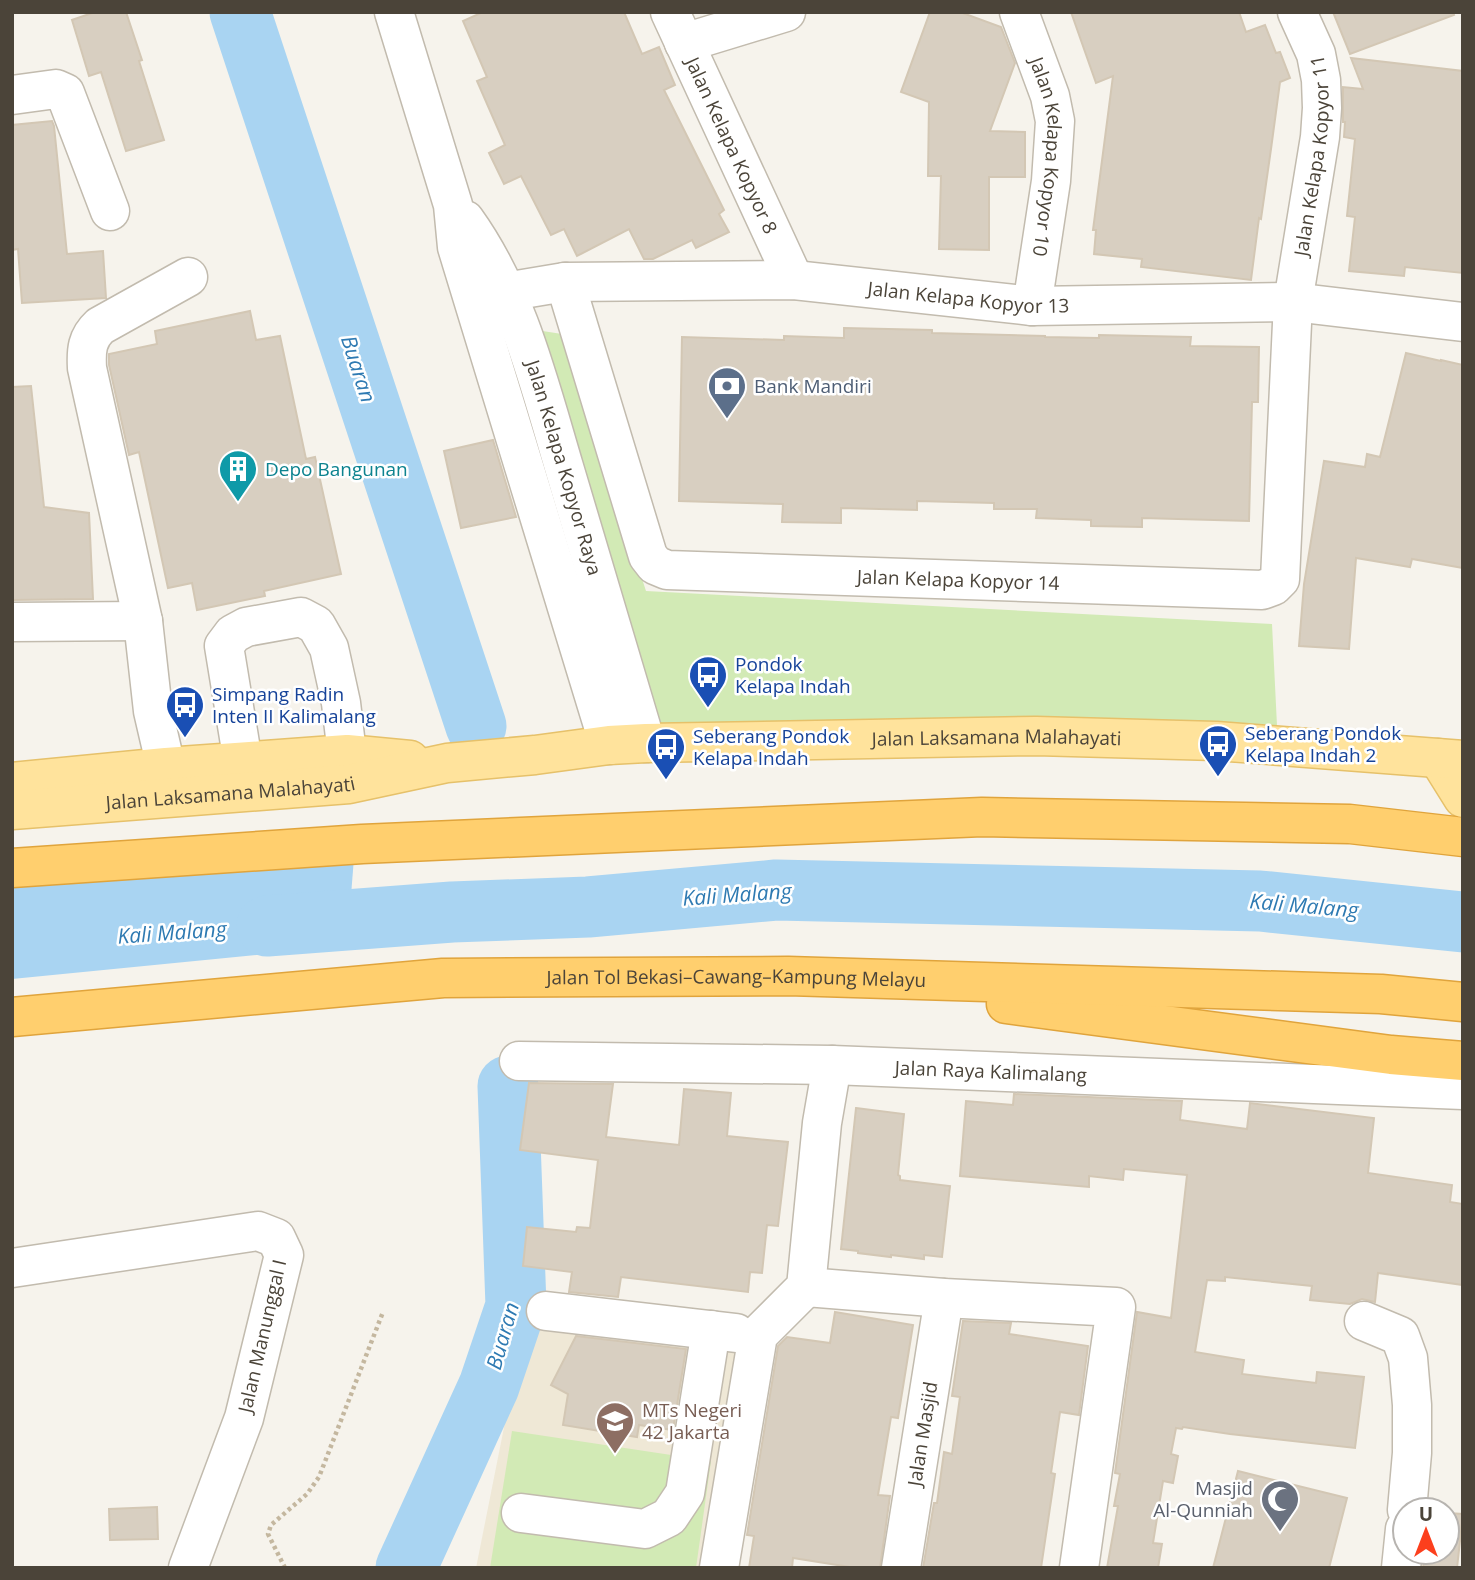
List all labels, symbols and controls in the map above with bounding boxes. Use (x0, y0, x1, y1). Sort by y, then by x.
street label: Jalan Kelapa Kopyor 8 (679, 51, 784, 238)
street label: Jalan Kelapa Kopyor 10 (1023, 51, 1068, 258)
street label: Jalan Kelapa Kopyor 11 (1287, 53, 1335, 260)
street label: Jalan Kelapa Kopyor 13 (864, 275, 1070, 319)
water label: Buaran (335, 332, 383, 406)
street label: Jalan Kelapa Kopyor Raya (519, 355, 608, 578)
bank icon: Bank Mandiri (706, 365, 748, 420)
place label: Bank Mandiri (754, 373, 872, 399)
building icon: Depo Bangunan (217, 448, 259, 503)
place label: Depo Bangunan (265, 456, 408, 482)
street label: Jalan Kelapa Kopyor 14 (854, 563, 1060, 596)
place label: Pondok Kelapa Indah (735, 651, 851, 699)
bus stop icon: Pondok Kelapa Indah (687, 654, 729, 709)
place label: Simpang Radin Inten II Kalimalang (212, 681, 376, 729)
bus stop icon: Simpang Radin Inten II Kalimalang (164, 684, 206, 739)
place label: Seberang Pondok Kelapa Indah 2 (1245, 720, 1401, 768)
place label: Seberang Pondok Kelapa Indah (693, 723, 849, 771)
street label: Jalan Laksamana Malahayati (869, 723, 1122, 752)
bus stop icon: Seberang Pondok Kelapa Indah 2 (1197, 723, 1239, 778)
bus stop icon: Seberang Pondok Kelapa Indah (645, 726, 687, 781)
street label: Jalan Laksamana Malahayati (103, 770, 358, 816)
water label: Kali Malang (681, 876, 794, 912)
water label: Kali Malang (1248, 886, 1361, 924)
water label: Kali Malang (116, 914, 229, 950)
street label: Jalan Tol Bekasi–Cawang–Kampung Melayu (544, 963, 926, 993)
street label: Jalan Raya Kalimalang (892, 1054, 1087, 1088)
street label: Jalan Manunggal I (231, 1257, 292, 1417)
water label: Buaran (479, 1299, 525, 1373)
street label: Jalan Masjid (901, 1380, 944, 1490)
place label: MTs Negeri 42 Jakarta (642, 1397, 742, 1445)
school or university icon: MTs Negeri 42 Jakarta (594, 1400, 636, 1455)
place label: Masjid Al-Qunniah (1153, 1475, 1253, 1523)
mosque icon: Masjid Al-Qunniah (1259, 1478, 1301, 1533)
north arrow (1391, 1496, 1461, 1566)
text: U (1419, 1501, 1433, 1527)

